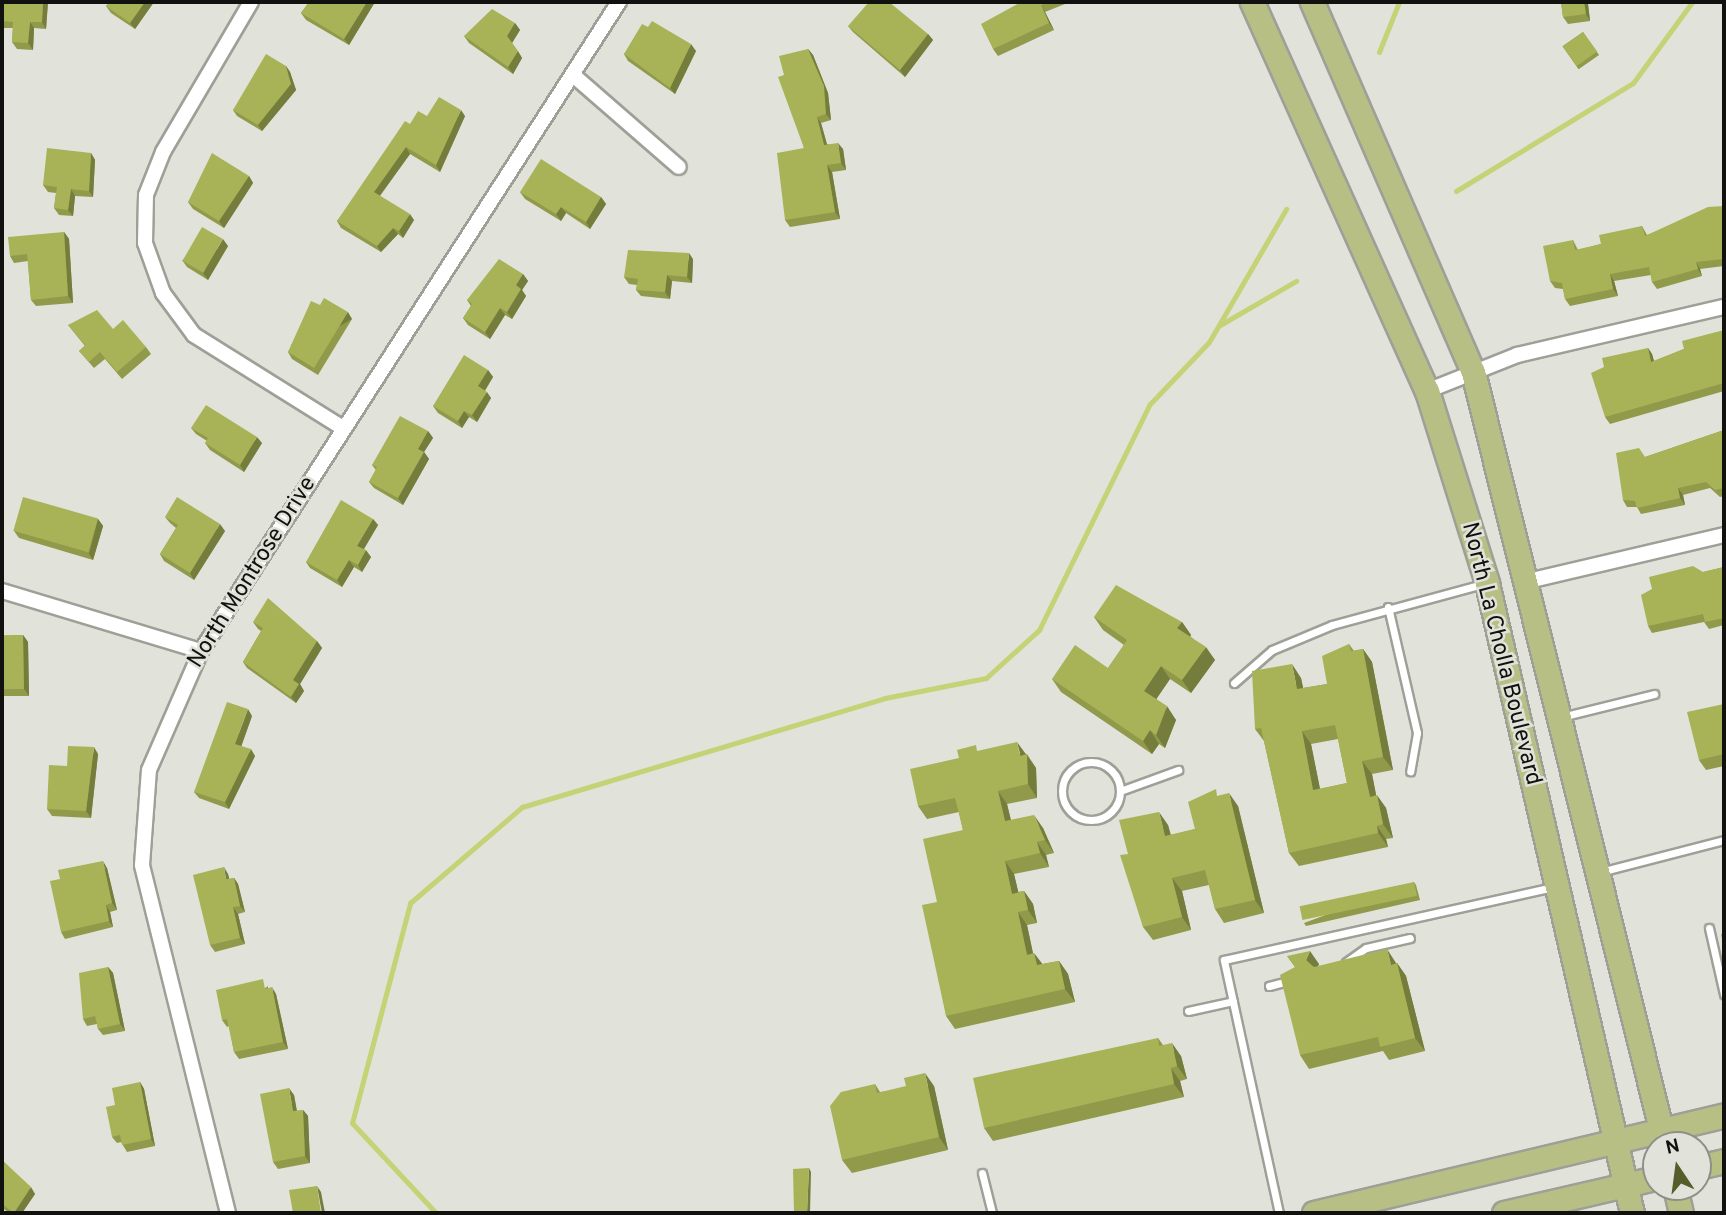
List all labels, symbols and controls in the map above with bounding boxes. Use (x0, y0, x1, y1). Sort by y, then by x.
street label: North Montrose Drive (183, 472, 323, 674)
street label: North La Cholla Boulevard (1454, 520, 1546, 788)
north arrow (1642, 1131, 1712, 1201)
text: N (1663, 1134, 1682, 1161)

